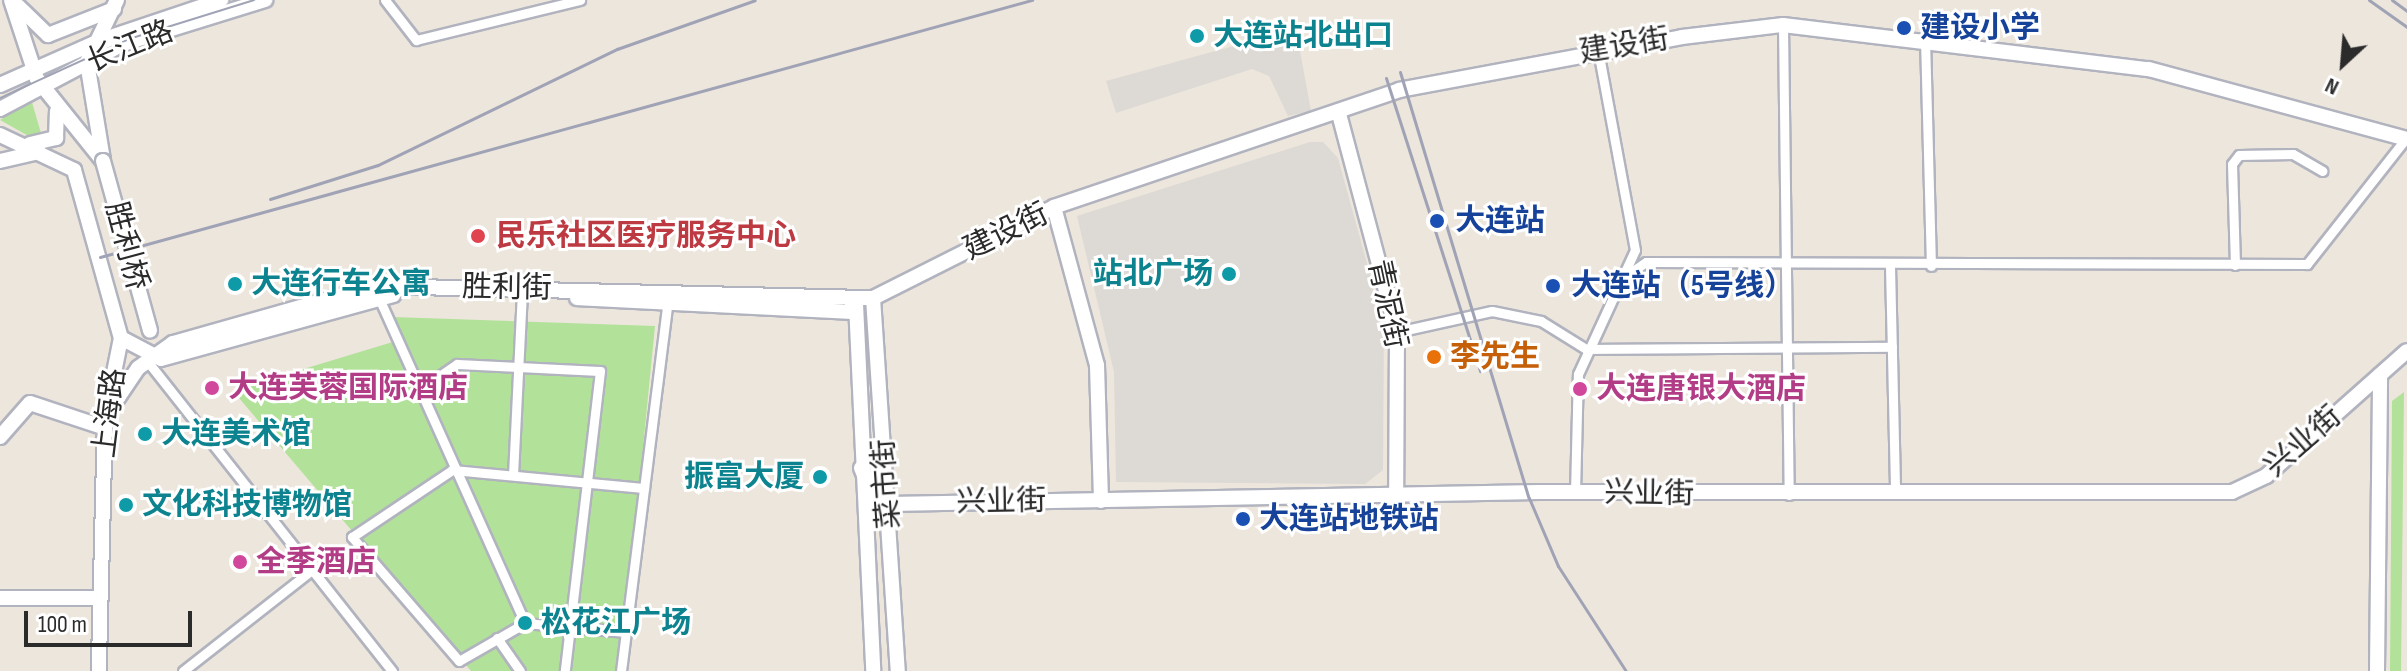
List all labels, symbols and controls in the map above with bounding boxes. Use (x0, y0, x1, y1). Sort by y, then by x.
place label: 建设小学 (1920, 10, 2040, 46)
street label: 长江路 (82, 13, 178, 81)
place label: 大连站北出口 (1213, 18, 1393, 54)
marker: 建设小学 (1895, 19, 1913, 37)
street label: 建设街 (1577, 21, 1671, 71)
north arrow (2303, 24, 2383, 104)
marker: 大连站北出口 (1188, 27, 1206, 45)
text: N (2321, 71, 2343, 101)
street label: 建设街 (958, 196, 1054, 268)
street label: 胜利桥 (97, 198, 155, 294)
place label: 大连站 (1455, 203, 1545, 239)
marker: 大连站 (1426, 210, 1448, 232)
place label: 民乐社区医疗服务中心 (496, 218, 796, 254)
marker: 民乐社区医疗服务中心 (467, 225, 489, 247)
place label: 站北广场 (1093, 256, 1213, 292)
street label: 青泥街 (1360, 256, 1414, 352)
marker: 站北广场 (1220, 265, 1238, 283)
place label: 大连行车公寓 (251, 266, 431, 302)
place label: 大连站（5号线） (1571, 268, 1794, 304)
street label: 胜利街 (462, 269, 552, 307)
marker: 大连行车公寓 (226, 275, 244, 293)
marker: 大连站（5号线） (1542, 275, 1564, 297)
place label: 李先生 (1450, 339, 1540, 375)
marker: 李先生 (1425, 348, 1443, 366)
street label: 上海路 (87, 366, 133, 460)
place label: 大连芙蓉国际酒店 (228, 370, 468, 406)
place label: 大连唐银大酒店 (1596, 371, 1806, 407)
marker: 大连芙蓉国际酒店 (203, 379, 221, 397)
marker: 大连唐银大酒店 (1571, 380, 1589, 398)
street label: 兴业街 (2257, 399, 2349, 485)
place label: 大连美术馆 (161, 416, 311, 452)
marker: 大连美术馆 (136, 425, 154, 443)
street label: 菜市街 (866, 438, 908, 530)
place label: 振富大厦 (684, 459, 804, 495)
marker: 振富大厦 (811, 468, 829, 486)
street label: 兴业街 (1604, 475, 1694, 513)
street label: 兴业街 (956, 483, 1046, 521)
place label: 文化科技博物馆 (142, 487, 352, 523)
marker: 文化科技博物馆 (117, 496, 135, 514)
place label: 大连站地铁站 (1259, 501, 1439, 537)
marker: 大连站地铁站 (1234, 510, 1252, 528)
place label: 全季酒店 (256, 544, 376, 580)
marker: 全季酒店 (231, 553, 249, 571)
scale bar (28, 595, 196, 645)
place label: 松花江广场 (541, 605, 691, 641)
text: 100 m (38, 610, 87, 639)
marker: 松花江广场 (516, 614, 534, 632)

